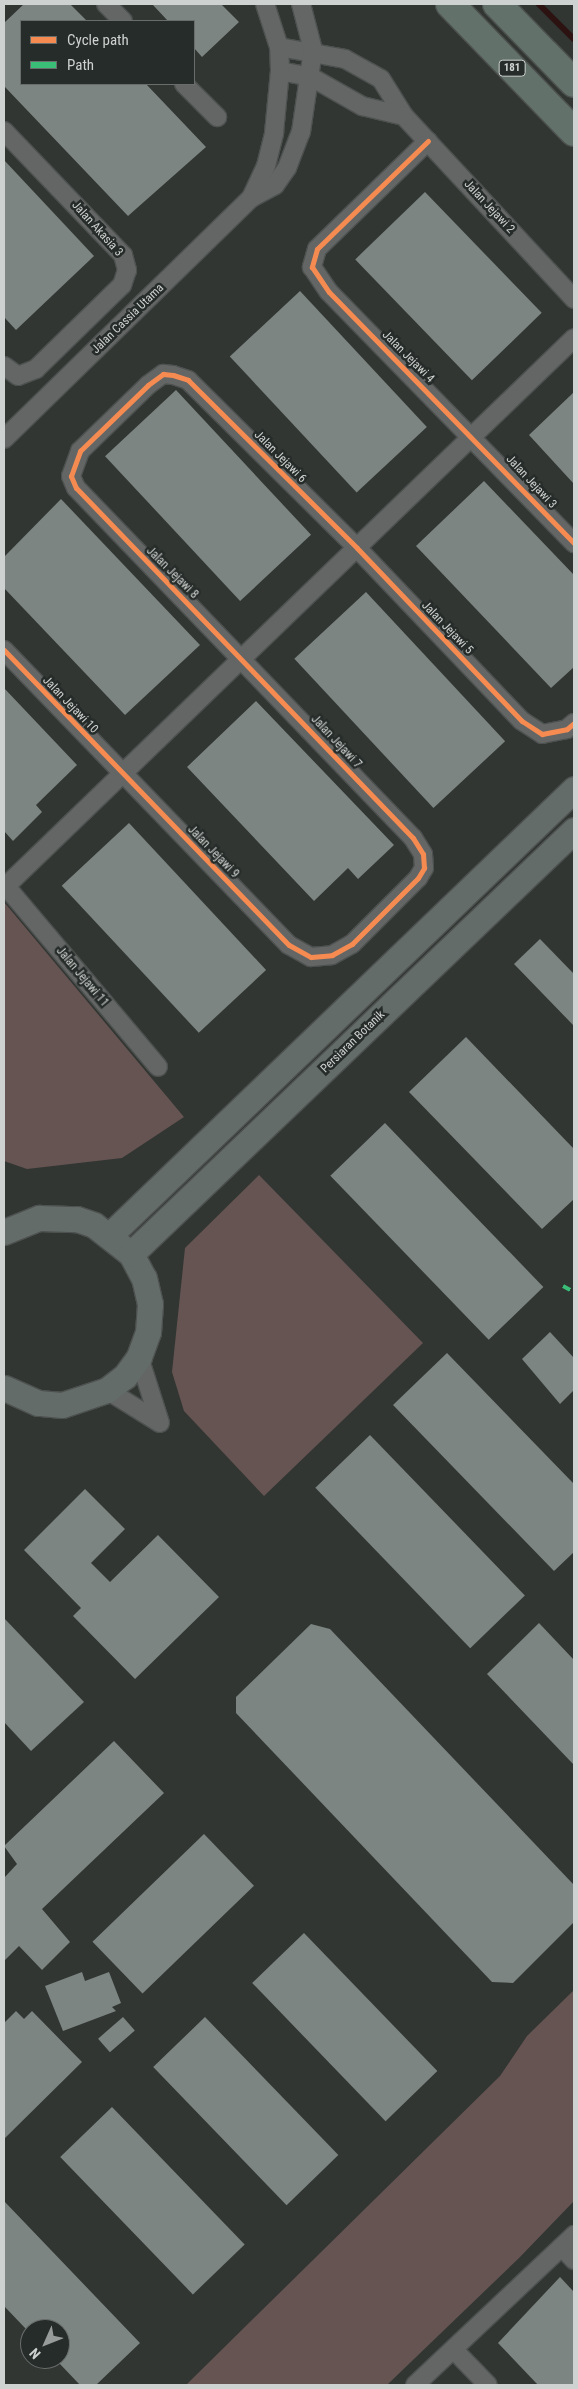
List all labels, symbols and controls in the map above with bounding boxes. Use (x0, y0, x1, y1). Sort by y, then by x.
legend (20, 20, 195, 85)
text: Cycle path (67, 31, 129, 49)
text: Path (67, 56, 94, 74)
road number: 181 (498, 59, 526, 76)
street label: Jalan Jejawi 2 (461, 177, 517, 237)
street label: Jalan Akasia 3 (68, 198, 126, 260)
street label: Jalan Cassia Utama (89, 281, 167, 357)
street label: Jalan Jejawi 4 (379, 328, 437, 386)
street label: Jalan Jejawi 6 (251, 428, 309, 486)
street label: Jalan Jejawi 3 (503, 452, 559, 512)
street label: Jalan Jejawi 8 (143, 544, 201, 602)
street label: Jalan Jejawi 5 (418, 599, 476, 657)
street label: Jalan Jejawi 10 (39, 674, 101, 736)
street label: Jalan Jejawi 7 (308, 712, 364, 772)
street label: Jalan Jejawi 9 (184, 823, 242, 881)
street label: Jalan Jejawi 11 (53, 944, 111, 1010)
street label: Persiaran Botanik (318, 1008, 388, 1076)
north arrow (20, 2319, 70, 2369)
text: N (26, 2345, 44, 2362)

